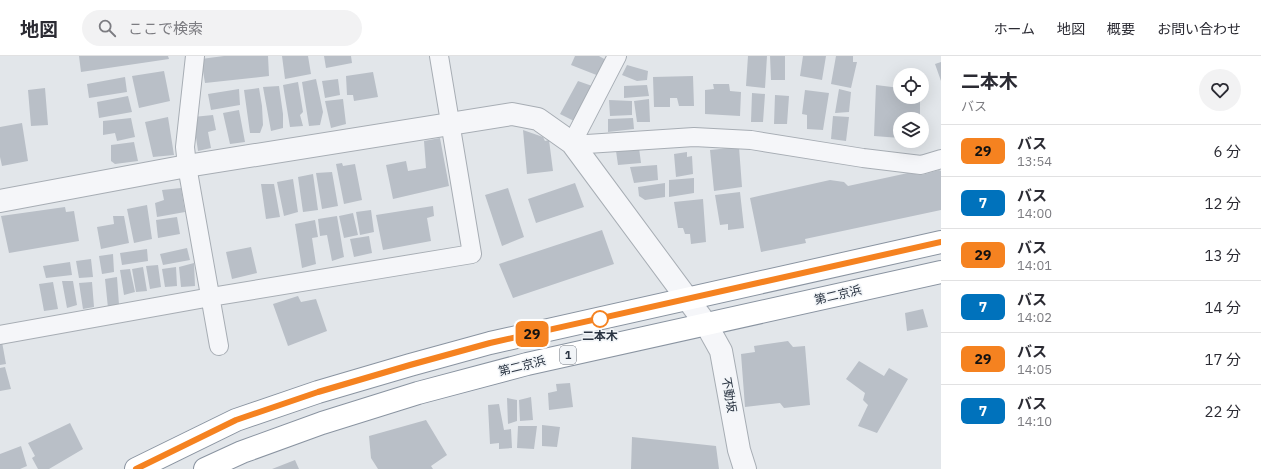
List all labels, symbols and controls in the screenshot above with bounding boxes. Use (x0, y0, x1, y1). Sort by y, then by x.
search box (82, 10, 362, 46)
text: 地図 (20, 17, 58, 41)
icon: search (96, 17, 118, 39)
text: ここで検索 (128, 19, 203, 38)
text: ホーム (993, 20, 1035, 38)
text: 地図 (1057, 20, 1085, 38)
text: 概要 (1107, 20, 1135, 38)
text: お問い合わせ (1157, 20, 1241, 38)
map controls (893, 68, 929, 148)
button: locate (893, 68, 929, 104)
text: 二本木 (961, 69, 1018, 93)
button: heart (1199, 69, 1241, 111)
text: バス (961, 98, 987, 115)
button: layers (893, 112, 929, 148)
text: バス (1017, 134, 1047, 153)
text: 29 (975, 142, 991, 160)
text: 6 分 (1213, 142, 1241, 161)
text: 13:54 (1017, 153, 1052, 170)
text: バス (1017, 186, 1047, 205)
text: 7 (979, 194, 987, 212)
text: 12 分 (1204, 194, 1241, 213)
text: 14:00 (1017, 205, 1052, 222)
text: バス (1017, 238, 1047, 257)
text: 29 (975, 246, 991, 264)
text: 13 分 (1204, 246, 1241, 265)
text: 14:01 (1017, 257, 1052, 274)
street label: 第二京浜 (813, 282, 863, 307)
text: バス (1017, 290, 1047, 309)
text: 7 (979, 298, 987, 316)
text: 14 分 (1204, 298, 1241, 317)
text: 14:02 (1017, 309, 1052, 326)
marker: 二本木 (591, 310, 609, 328)
line badge: 29 (514, 321, 550, 347)
text: 29 (524, 325, 540, 343)
place label: 二本木 (582, 328, 618, 343)
text: バス (1017, 342, 1047, 361)
road number: 1 (560, 346, 576, 364)
text: 29 (975, 350, 991, 368)
text: 17 分 (1204, 350, 1241, 369)
street label: 第二京浜 (497, 352, 547, 379)
text: 14:05 (1017, 361, 1052, 378)
street label: 不動坂 (719, 376, 740, 414)
text: バス (1017, 394, 1047, 413)
text: 7 (979, 402, 987, 420)
text: 22 分 (1204, 402, 1241, 421)
text: 14:10 (1017, 413, 1052, 430)

